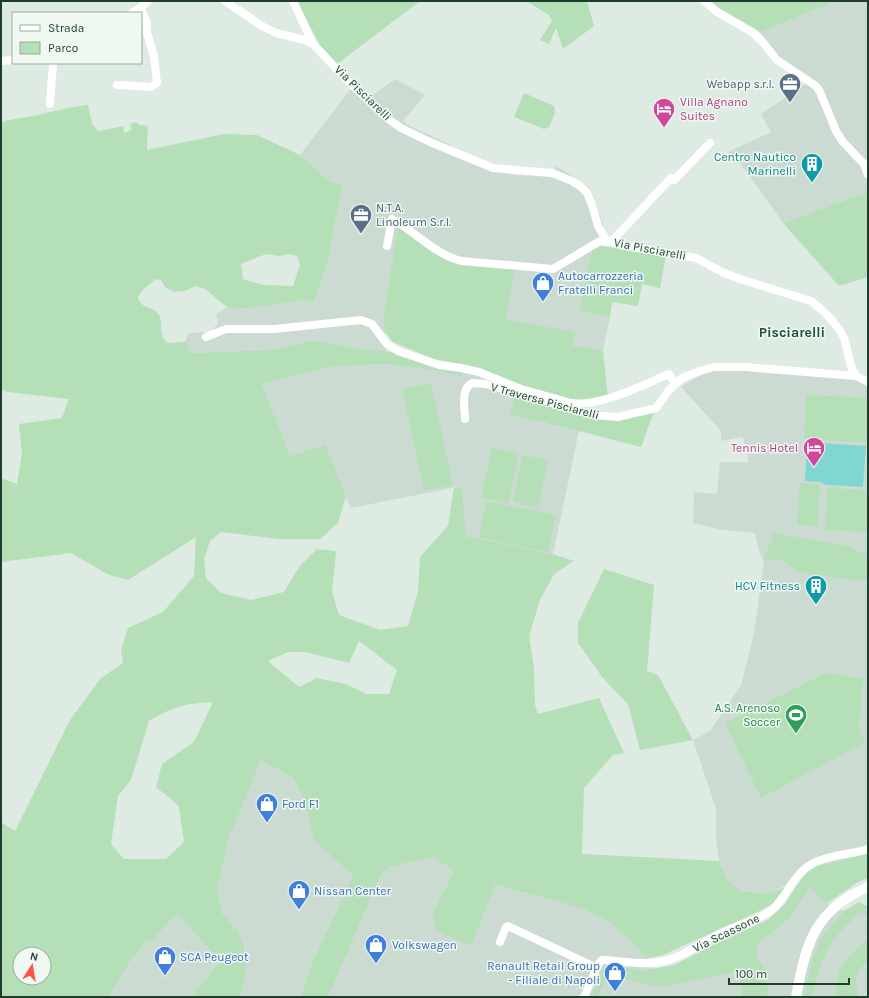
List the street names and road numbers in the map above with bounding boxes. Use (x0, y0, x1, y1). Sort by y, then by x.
street label: Via Pisciarelli (332, 62, 394, 124)
street label: Via Pisciarelli (613, 235, 687, 263)
street label: V Traversa Pisciarelli (489, 380, 601, 422)
street label: Via Scassone (690, 911, 762, 955)

